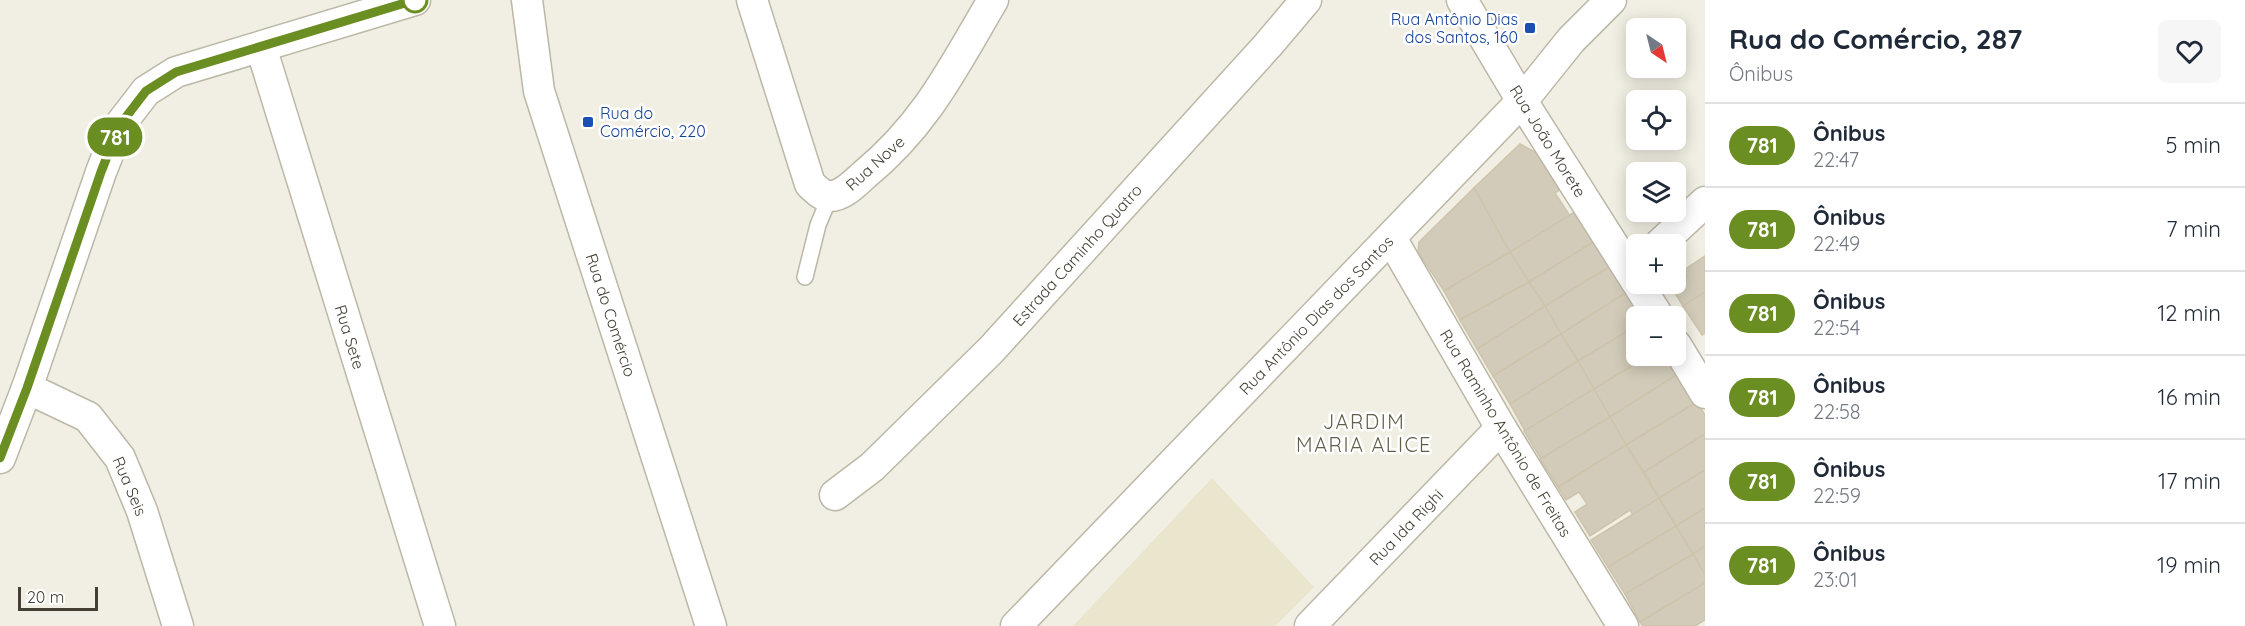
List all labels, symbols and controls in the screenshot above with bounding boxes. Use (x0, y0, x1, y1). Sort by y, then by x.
unlabelled marker (402, 0, 428, 13)
place label: Rua Antônio Dias dos Santos, 160 (1391, 9, 1518, 47)
north arrow (1626, 18, 1686, 78)
map controls (1626, 18, 1686, 366)
button: heart (2158, 20, 2221, 83)
marker: Rua Antônio Dias dos Santos, 160 (1523, 21, 1537, 35)
text: Rua do Comércio, 287 (1729, 21, 2022, 56)
text: Ônibus (1729, 61, 1793, 86)
street label: Rua João Morete (1505, 81, 1591, 201)
button: locate (1626, 90, 1686, 150)
place label: Rua do Comércio, 220 (600, 103, 706, 141)
marker: Rua do Comércio, 220 (581, 115, 595, 129)
line badge: 781 (80, 118, 150, 156)
text: Ônibus (1813, 119, 1885, 147)
text: 781 (99, 124, 131, 150)
street label: Rua Nove (841, 131, 909, 195)
text: 5 min (2166, 131, 2221, 159)
text: 781 (1746, 132, 1778, 158)
text: 22:47 (1813, 147, 1859, 172)
button: layers (1626, 162, 1686, 222)
street label: Estrada Caminho Quatro (1008, 180, 1146, 330)
text: Ônibus (1813, 203, 1885, 231)
text: 7 min (2166, 215, 2221, 243)
text: 781 (1746, 216, 1778, 242)
street label: Rua Antônio Dias dos Santos (1235, 231, 1397, 399)
text: 22:49 (1813, 231, 1860, 256)
button: + (1626, 234, 1686, 294)
street label: Rua do Comércio (582, 251, 640, 379)
text: Ônibus (1813, 287, 1885, 315)
text: 12 min (2157, 299, 2221, 327)
text: 781 (1746, 300, 1778, 326)
street label: Rua Sete (331, 302, 369, 372)
button: − (1626, 306, 1686, 366)
text: 22:54 (1813, 315, 1860, 340)
street label: Rua Raminho Antônio de Freitas (1436, 325, 1576, 541)
text: Ônibus (1813, 371, 1885, 399)
text: 16 min (2158, 383, 2221, 411)
text: 781 (1746, 384, 1778, 410)
text: 22:58 (1813, 399, 1861, 424)
district label: JARDIM MARIA ALICE (1296, 409, 1432, 457)
street label: Rua Seis (109, 453, 151, 519)
text: Ônibus (1813, 455, 1885, 483)
text: 17 min (2158, 467, 2221, 495)
text: 781 (1746, 468, 1778, 494)
text: 22:59 (1813, 483, 1861, 508)
street label: Rua Ida Righi (1365, 485, 1447, 569)
text: Ônibus (1813, 539, 1885, 567)
text: 19 min (2157, 551, 2221, 579)
text: 781 (1746, 552, 1778, 578)
text: 23:01 (1813, 567, 1858, 592)
scale bar (18, 584, 98, 612)
text: 20 m (27, 587, 64, 607)

